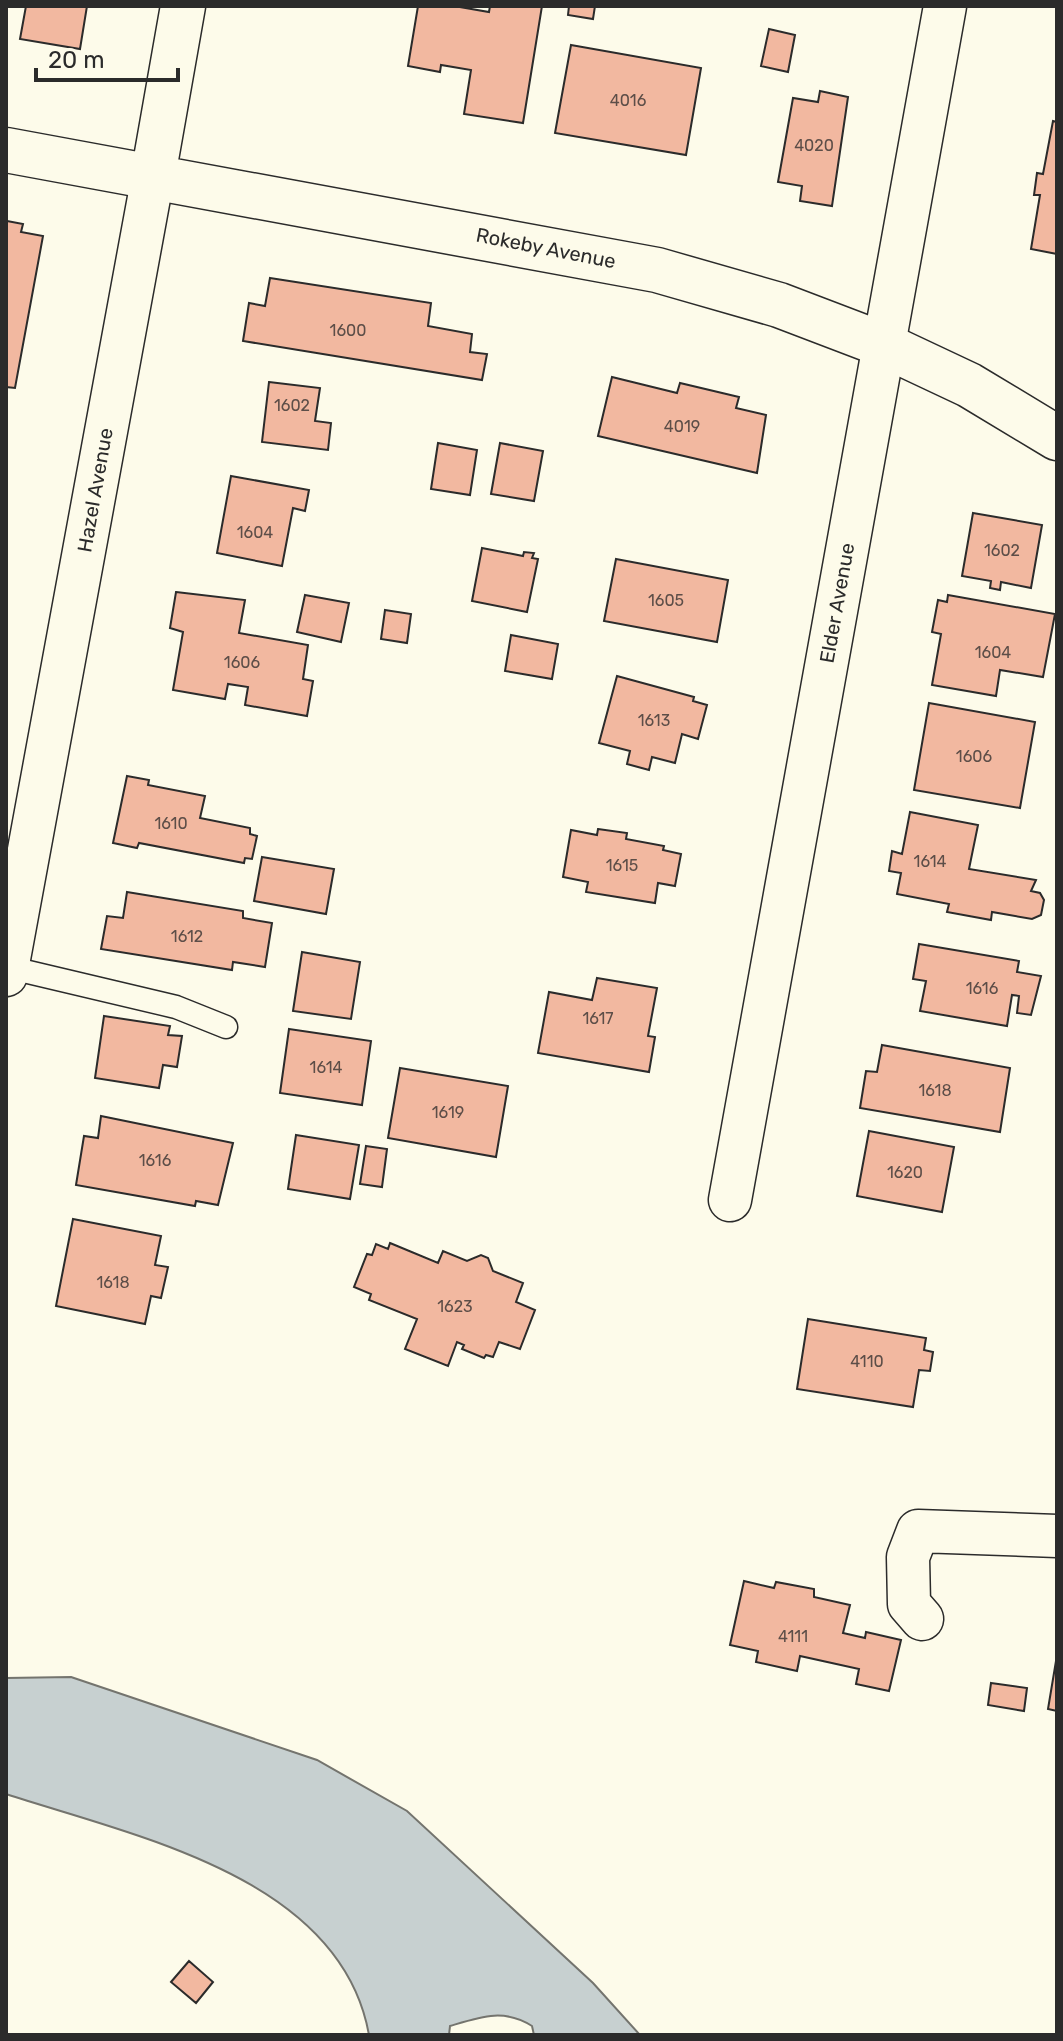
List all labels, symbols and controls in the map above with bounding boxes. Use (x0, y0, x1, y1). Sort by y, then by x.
scale bar (36, 32, 178, 82)
text: 20 m (48, 46, 105, 74)
house number: 4016 (610, 91, 647, 110)
house number: 4020 (794, 136, 834, 155)
street label: Rokeby Avenue (474, 223, 618, 273)
house number: 1600 (330, 321, 366, 340)
house number: 1602 (274, 396, 310, 415)
house number: 4019 (664, 417, 700, 436)
street label: Hazel Avenue (72, 426, 118, 554)
house number: 1604 (237, 523, 273, 542)
street label: Elder Avenue (815, 541, 859, 665)
house number: 1602 (984, 541, 1020, 560)
house number: 1605 (648, 591, 684, 610)
house number: 1604 (975, 643, 1011, 662)
house number: 1606 (224, 653, 260, 672)
house number: 1613 (638, 711, 670, 730)
house number: 1606 (956, 747, 992, 766)
house number: 1610 (154, 814, 188, 833)
house number: 1614 (914, 852, 947, 871)
house number: 1615 (606, 856, 638, 875)
house number: 1612 (171, 927, 203, 946)
house number: 1616 (966, 979, 999, 998)
house number: 1617 (582, 1009, 614, 1028)
house number: 1614 (310, 1058, 343, 1077)
house number: 1618 (918, 1081, 952, 1100)
house number: 1619 (432, 1103, 464, 1122)
house number: 1616 (139, 1151, 172, 1170)
house number: 1620 (887, 1163, 923, 1182)
house number: 1618 (96, 1273, 130, 1292)
house number: 1623 (437, 1297, 473, 1316)
house number: 4110 (850, 1352, 884, 1371)
house number: 4111 (778, 1627, 808, 1646)

